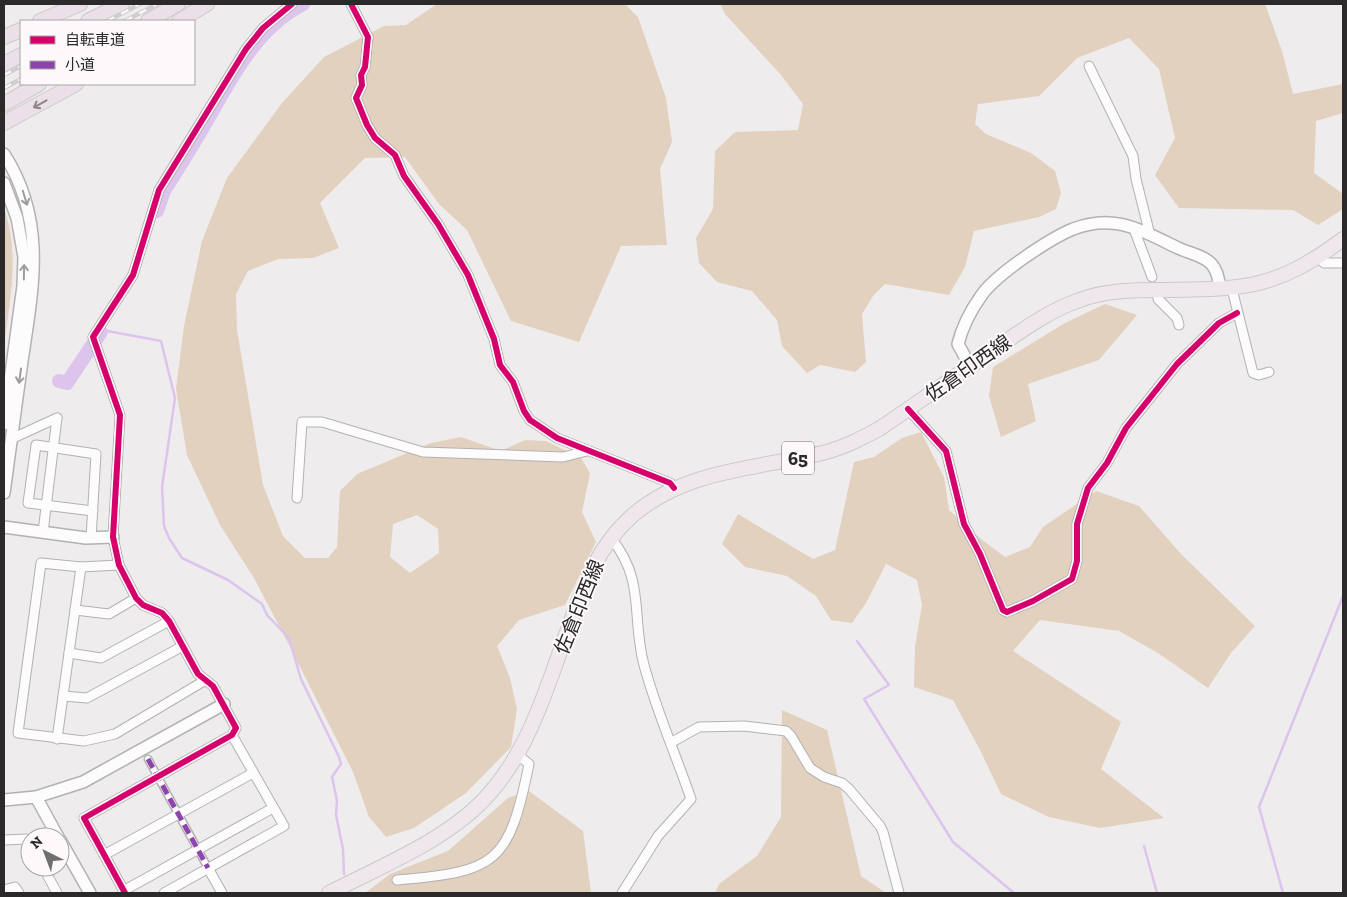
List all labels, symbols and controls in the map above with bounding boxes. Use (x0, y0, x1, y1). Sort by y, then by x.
legend (20, 20, 195, 85)
text: 自転車道 (65, 31, 125, 49)
text: 小道 (65, 56, 95, 74)
one-way arrow (33, 100, 48, 109)
one-way arrow (21, 190, 30, 205)
one-way arrow (19, 264, 29, 280)
street label: 佐倉印西線 (920, 329, 1016, 407)
one-way arrow (15, 368, 25, 384)
road number: 65 (782, 442, 814, 474)
street label: 佐倉印西線 (549, 556, 609, 658)
north arrow (20, 827, 70, 877)
text: N (27, 833, 47, 853)

